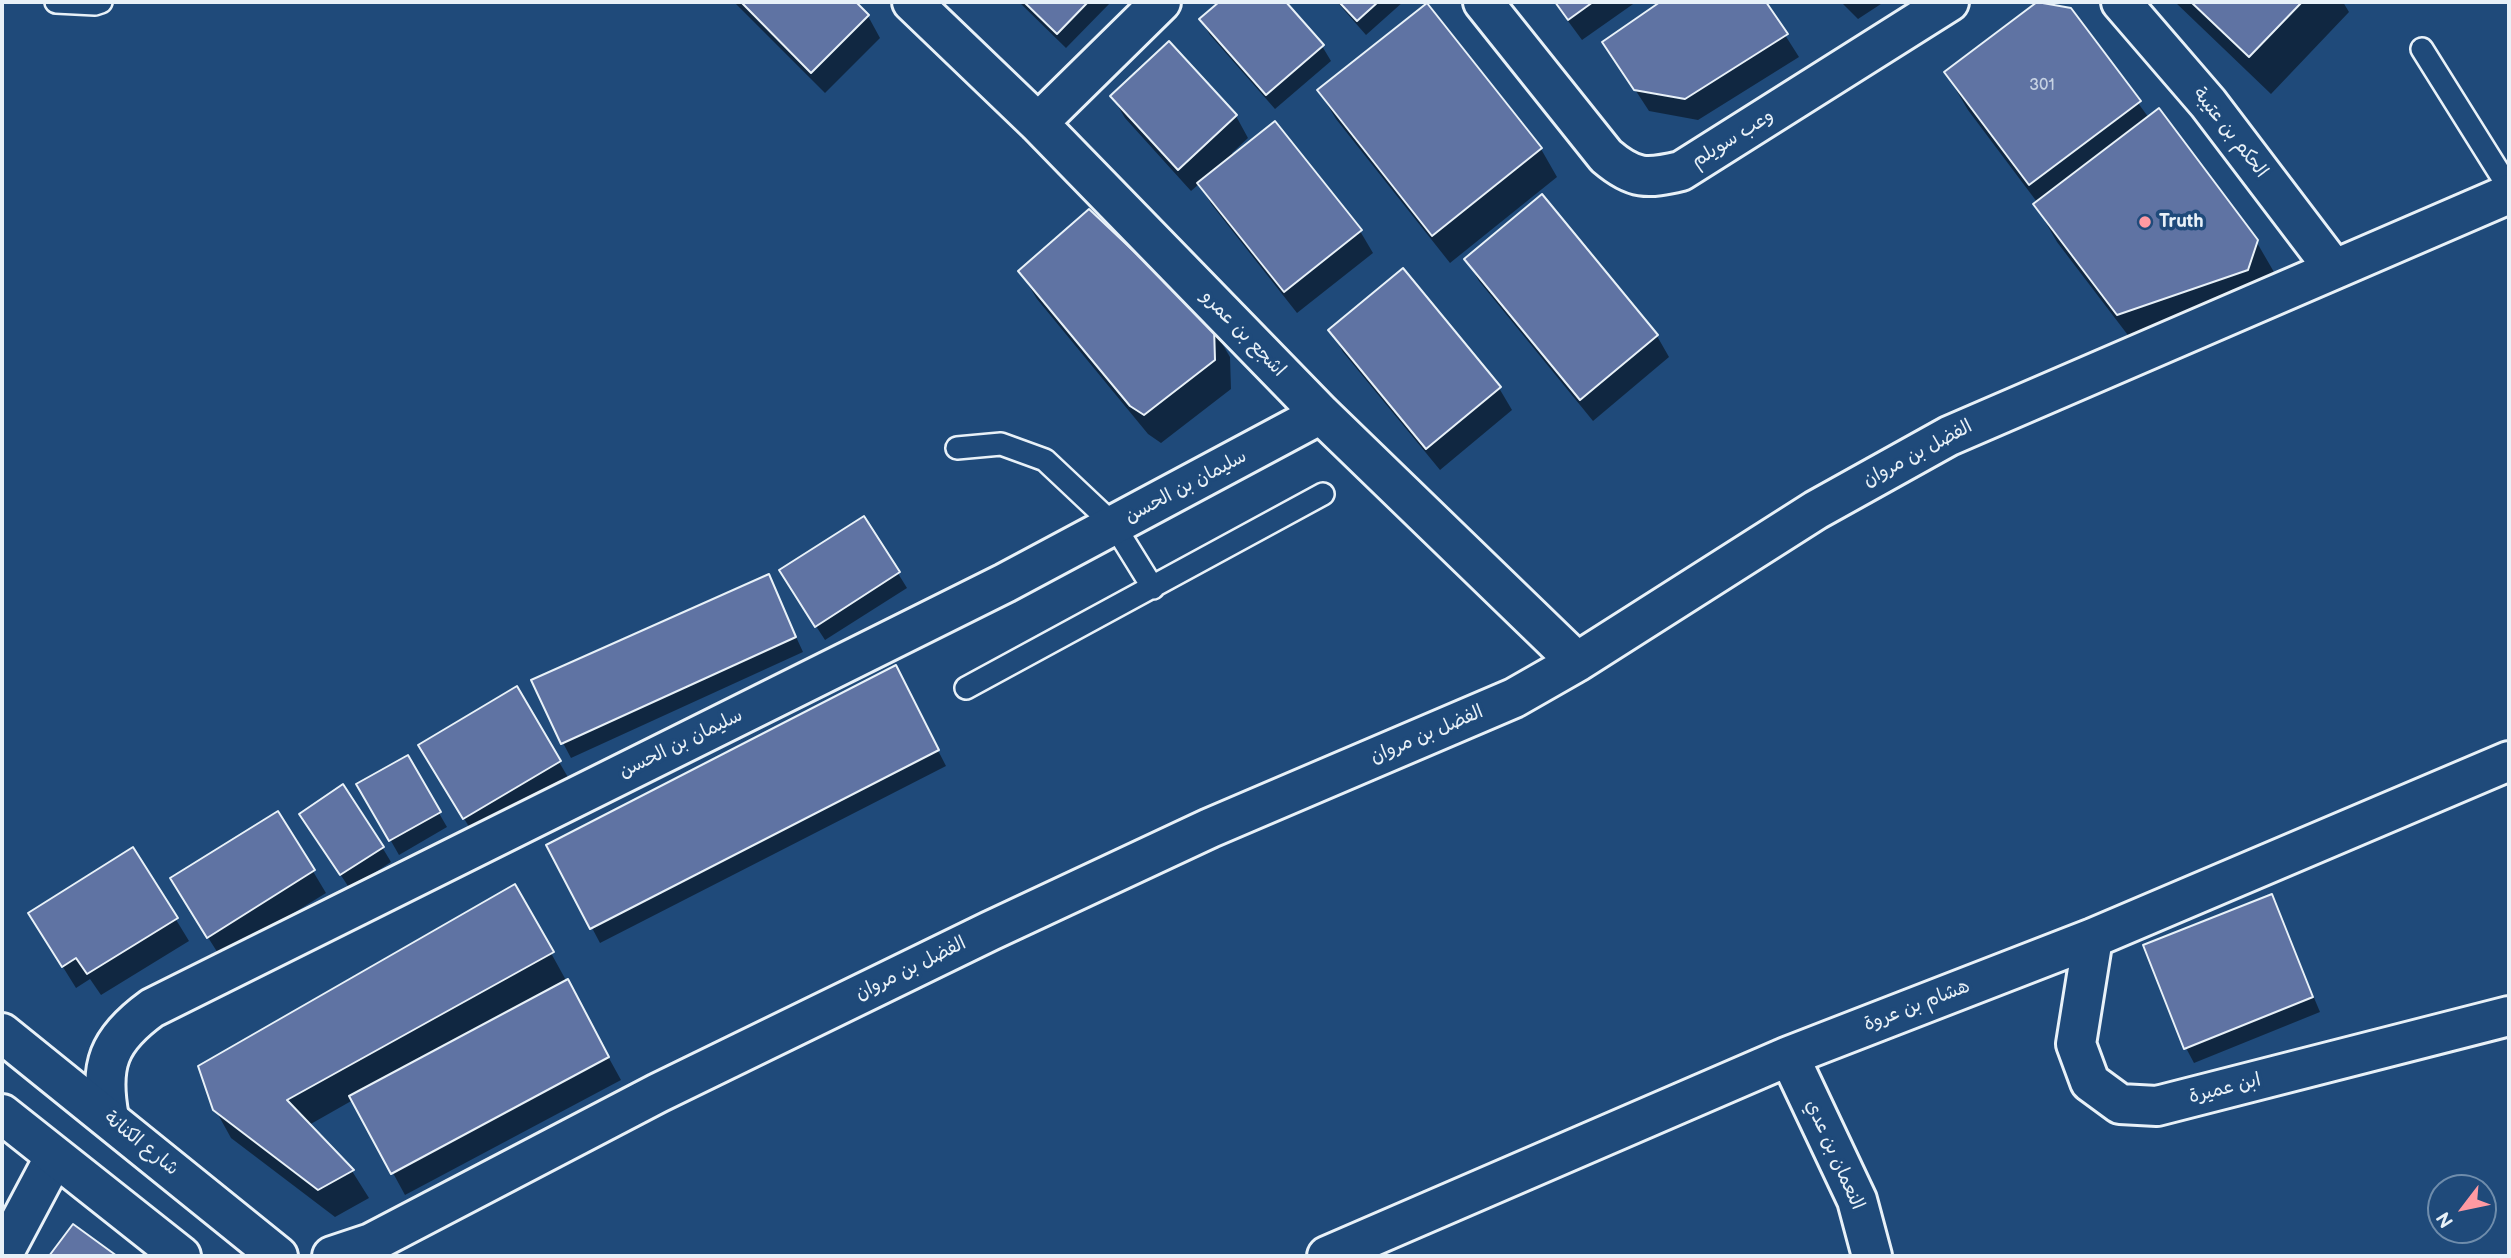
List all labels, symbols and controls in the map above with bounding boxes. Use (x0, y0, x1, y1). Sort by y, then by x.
house number: 301 (2029, 76, 2055, 96)
street label: الحكم بن عتيبة (2188, 83, 2272, 183)
street label: وعب سويلم (1688, 105, 1778, 173)
place label: Truth (2159, 211, 2204, 233)
marker: Truth (2137, 214, 2153, 230)
street label: اشجع بن عمرو (1196, 286, 1290, 382)
street label: الفضل بن مروان (1859, 416, 1977, 492)
street label: سليمان بن الحسن (1121, 445, 1251, 529)
street label: الفضل بن مروان (1367, 701, 1487, 769)
street label: سليمان بن الحسن (615, 704, 747, 784)
street label: الفضل بن مروان (852, 932, 970, 1006)
street label: هشام بن عروة (1861, 975, 1973, 1037)
street label: ابن عميرة (2187, 1069, 2263, 1109)
street label: النعمان بن عدي (1800, 1096, 1868, 1214)
street label: شارع الكنانة (99, 1107, 183, 1181)
north arrow (2427, 1174, 2497, 1244)
text: N (2432, 1207, 2459, 1231)

